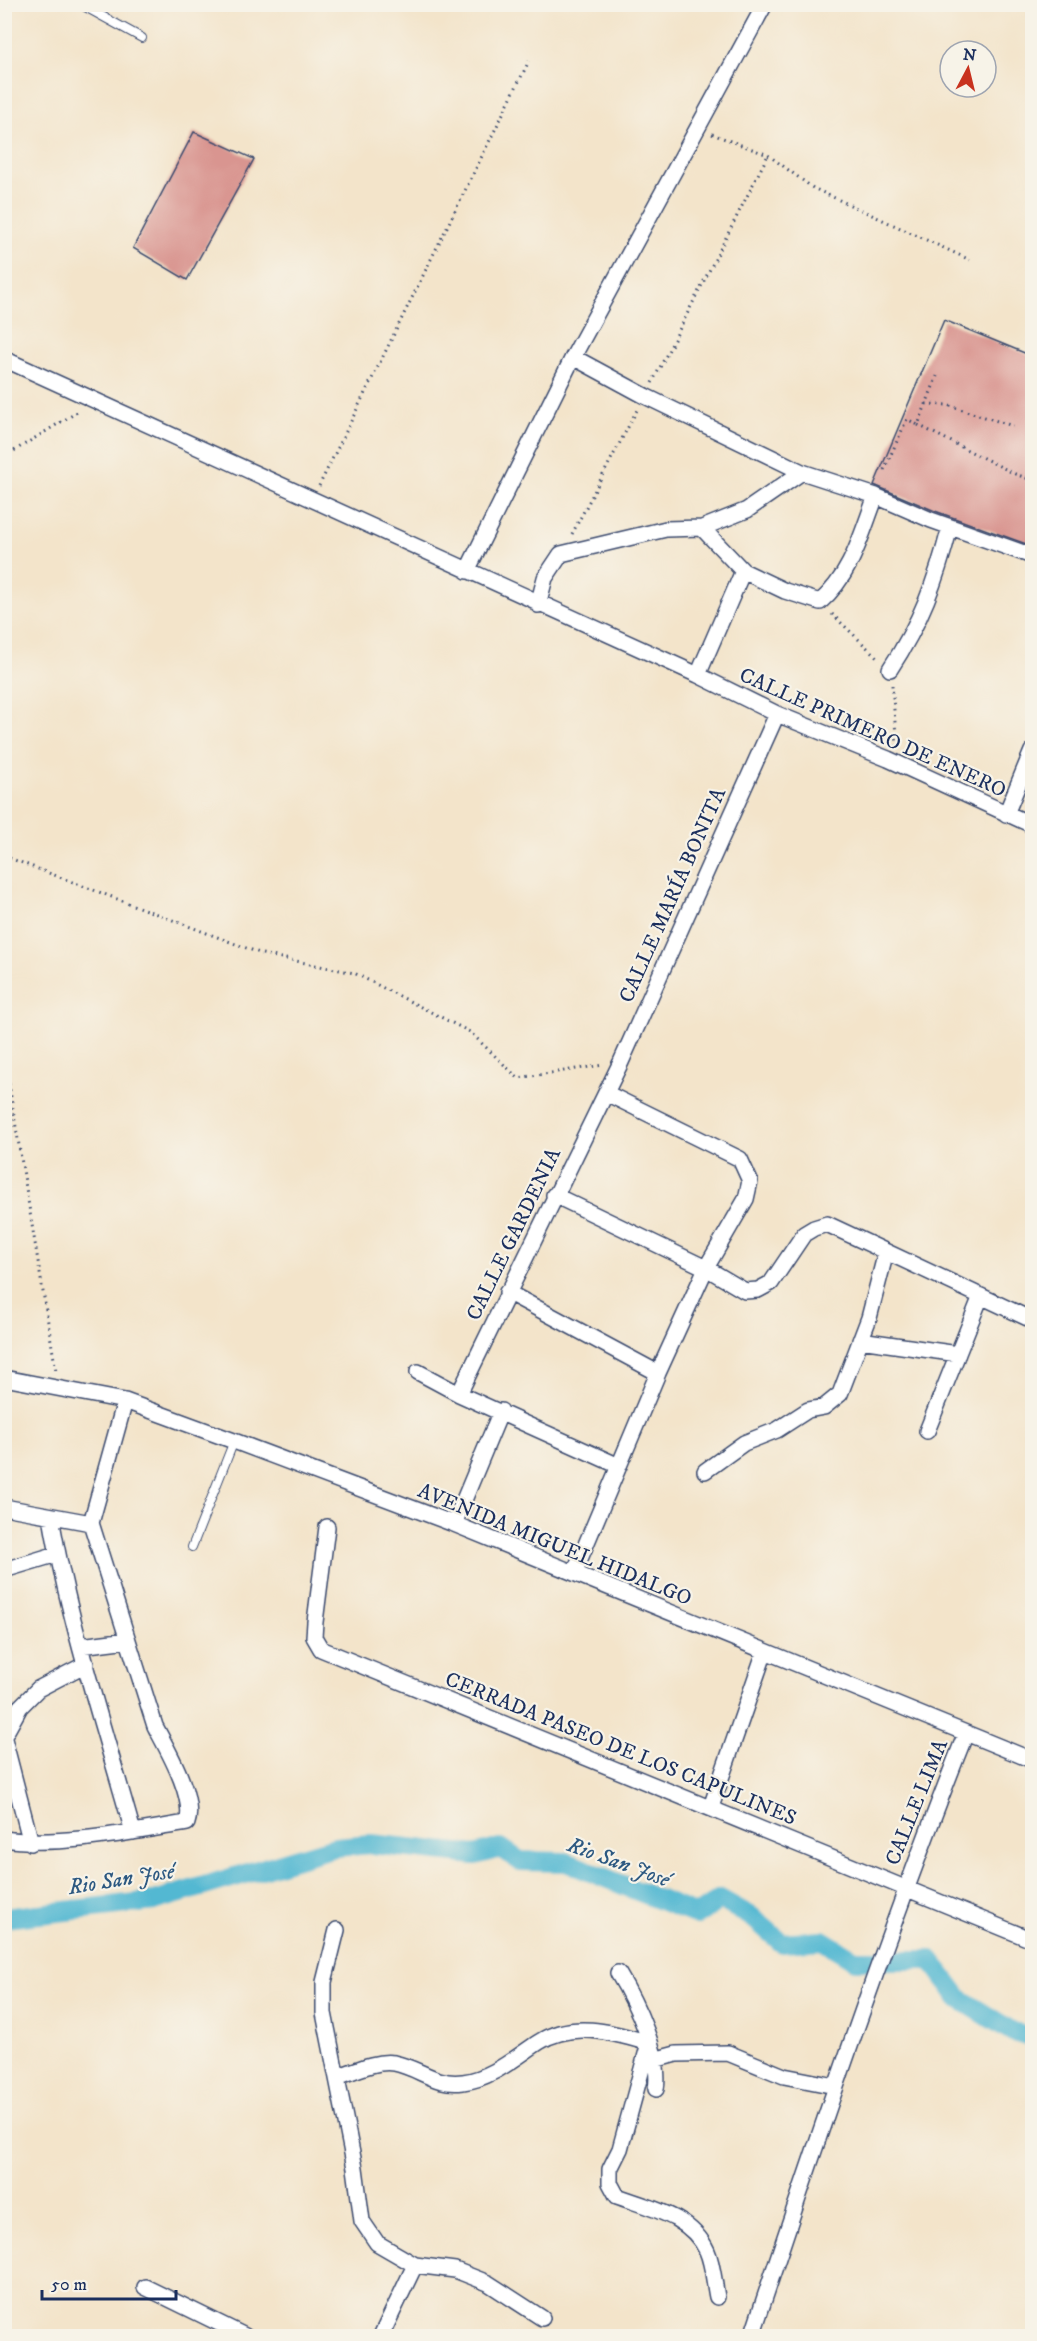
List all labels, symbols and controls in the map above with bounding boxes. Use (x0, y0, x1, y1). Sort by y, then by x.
north arrow (938, 39, 998, 99)
text: N (962, 44, 977, 66)
street label: CALLE PRIMERO DE ENERO (735, 662, 1010, 804)
street label: CALLE MARÍA BONITA (612, 783, 732, 1007)
street label: CALLE GARDENIA (461, 1143, 567, 1325)
street label: AVENIDA MIGUEL HIDALGO (414, 1478, 695, 1612)
street label: CERRADA PASEO DE LOS CAPULINES (441, 1666, 800, 1832)
street label: CALLE LIMA (880, 1735, 954, 1869)
water label: Rio San José (563, 1831, 677, 1895)
water label: Rio San José (65, 1857, 180, 1901)
scale bar (42, 2263, 176, 2301)
text: 50 m (51, 2274, 87, 2296)

